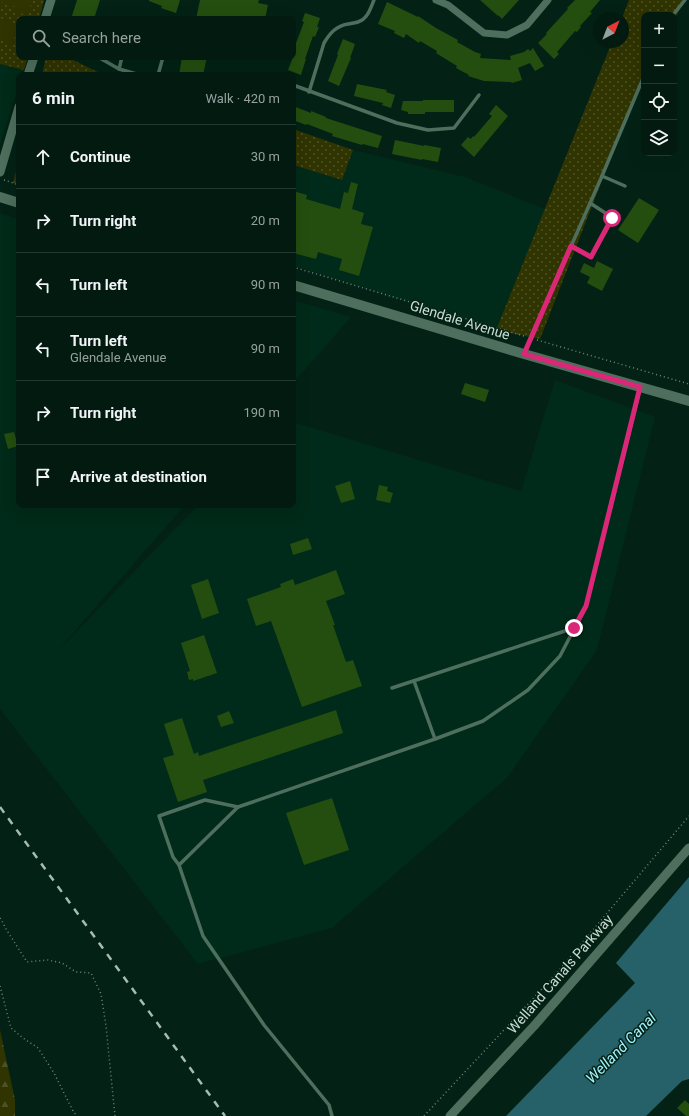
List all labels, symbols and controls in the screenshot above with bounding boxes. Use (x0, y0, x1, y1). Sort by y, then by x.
north arrow (593, 12, 629, 48)
map controls (641, 12, 677, 156)
button: + (641, 12, 677, 48)
search box (16, 16, 296, 60)
icon: search (30, 27, 52, 49)
text: Search here (62, 29, 141, 47)
button: − (641, 48, 677, 84)
button: locate (641, 84, 677, 120)
text: 6 min (32, 88, 75, 108)
text: Walk · 420 m (205, 91, 280, 106)
button: layers (641, 120, 677, 156)
icon: ahead (32, 146, 54, 168)
text: Continue (70, 148, 131, 166)
text: 30 m (251, 149, 280, 164)
route start (603, 209, 621, 227)
icon: right (32, 210, 54, 232)
text: Turn right (70, 212, 136, 230)
text: 20 m (251, 213, 280, 228)
icon: left (32, 274, 54, 296)
text: Turn left (70, 276, 127, 294)
text: 90 m (251, 277, 280, 292)
street label: Glendale Avenue (408, 297, 512, 343)
text: Turn left (70, 332, 127, 350)
icon: left (32, 338, 54, 360)
text: 90 m (251, 341, 280, 356)
text: Glendale Avenue (70, 350, 166, 365)
icon: right (32, 402, 54, 424)
text: Turn right (70, 404, 136, 422)
text: 190 m (243, 405, 280, 420)
icon: arrive (32, 466, 54, 488)
text: Arrive at destination (70, 468, 207, 486)
route end (565, 619, 583, 637)
street label: Welland Canals Parkway (504, 911, 616, 1037)
water label: Welland Canal (582, 1009, 660, 1087)

